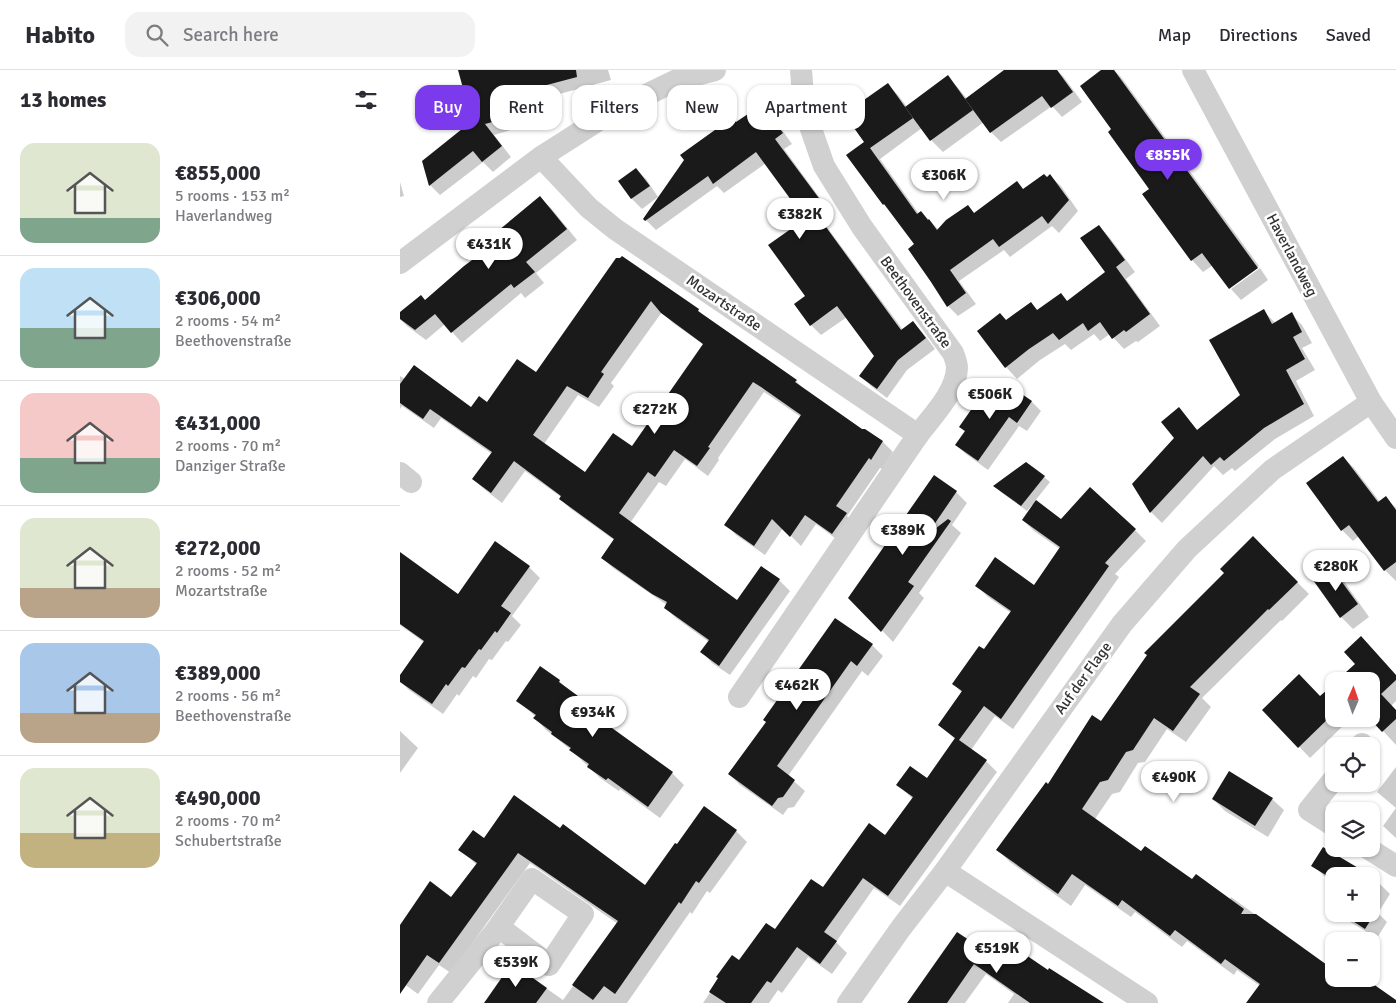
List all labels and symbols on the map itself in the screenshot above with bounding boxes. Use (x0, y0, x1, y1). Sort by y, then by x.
pin: €855K (1133, 138, 1203, 181)
pin: €306K (909, 158, 979, 201)
pin: €382K (765, 198, 835, 240)
street label: Haverlandweg (1263, 210, 1321, 300)
pin: €431K (454, 228, 524, 270)
street label: Beethovenstraße (877, 253, 955, 351)
street label: Mozartstraße (683, 271, 765, 335)
pin: €506K (955, 378, 1025, 420)
pin: €272K (620, 392, 690, 435)
pin: €389K (868, 514, 938, 556)
pin: €280K (1301, 550, 1371, 592)
street label: Auf der Flage (1051, 638, 1115, 718)
pin: €462K (762, 668, 832, 711)
north arrow (1325, 672, 1380, 728)
pin: €934K (558, 696, 628, 738)
pin: €490K (1139, 760, 1209, 803)
pin: €519K (962, 932, 1032, 974)
pin: €539K (481, 946, 551, 988)

